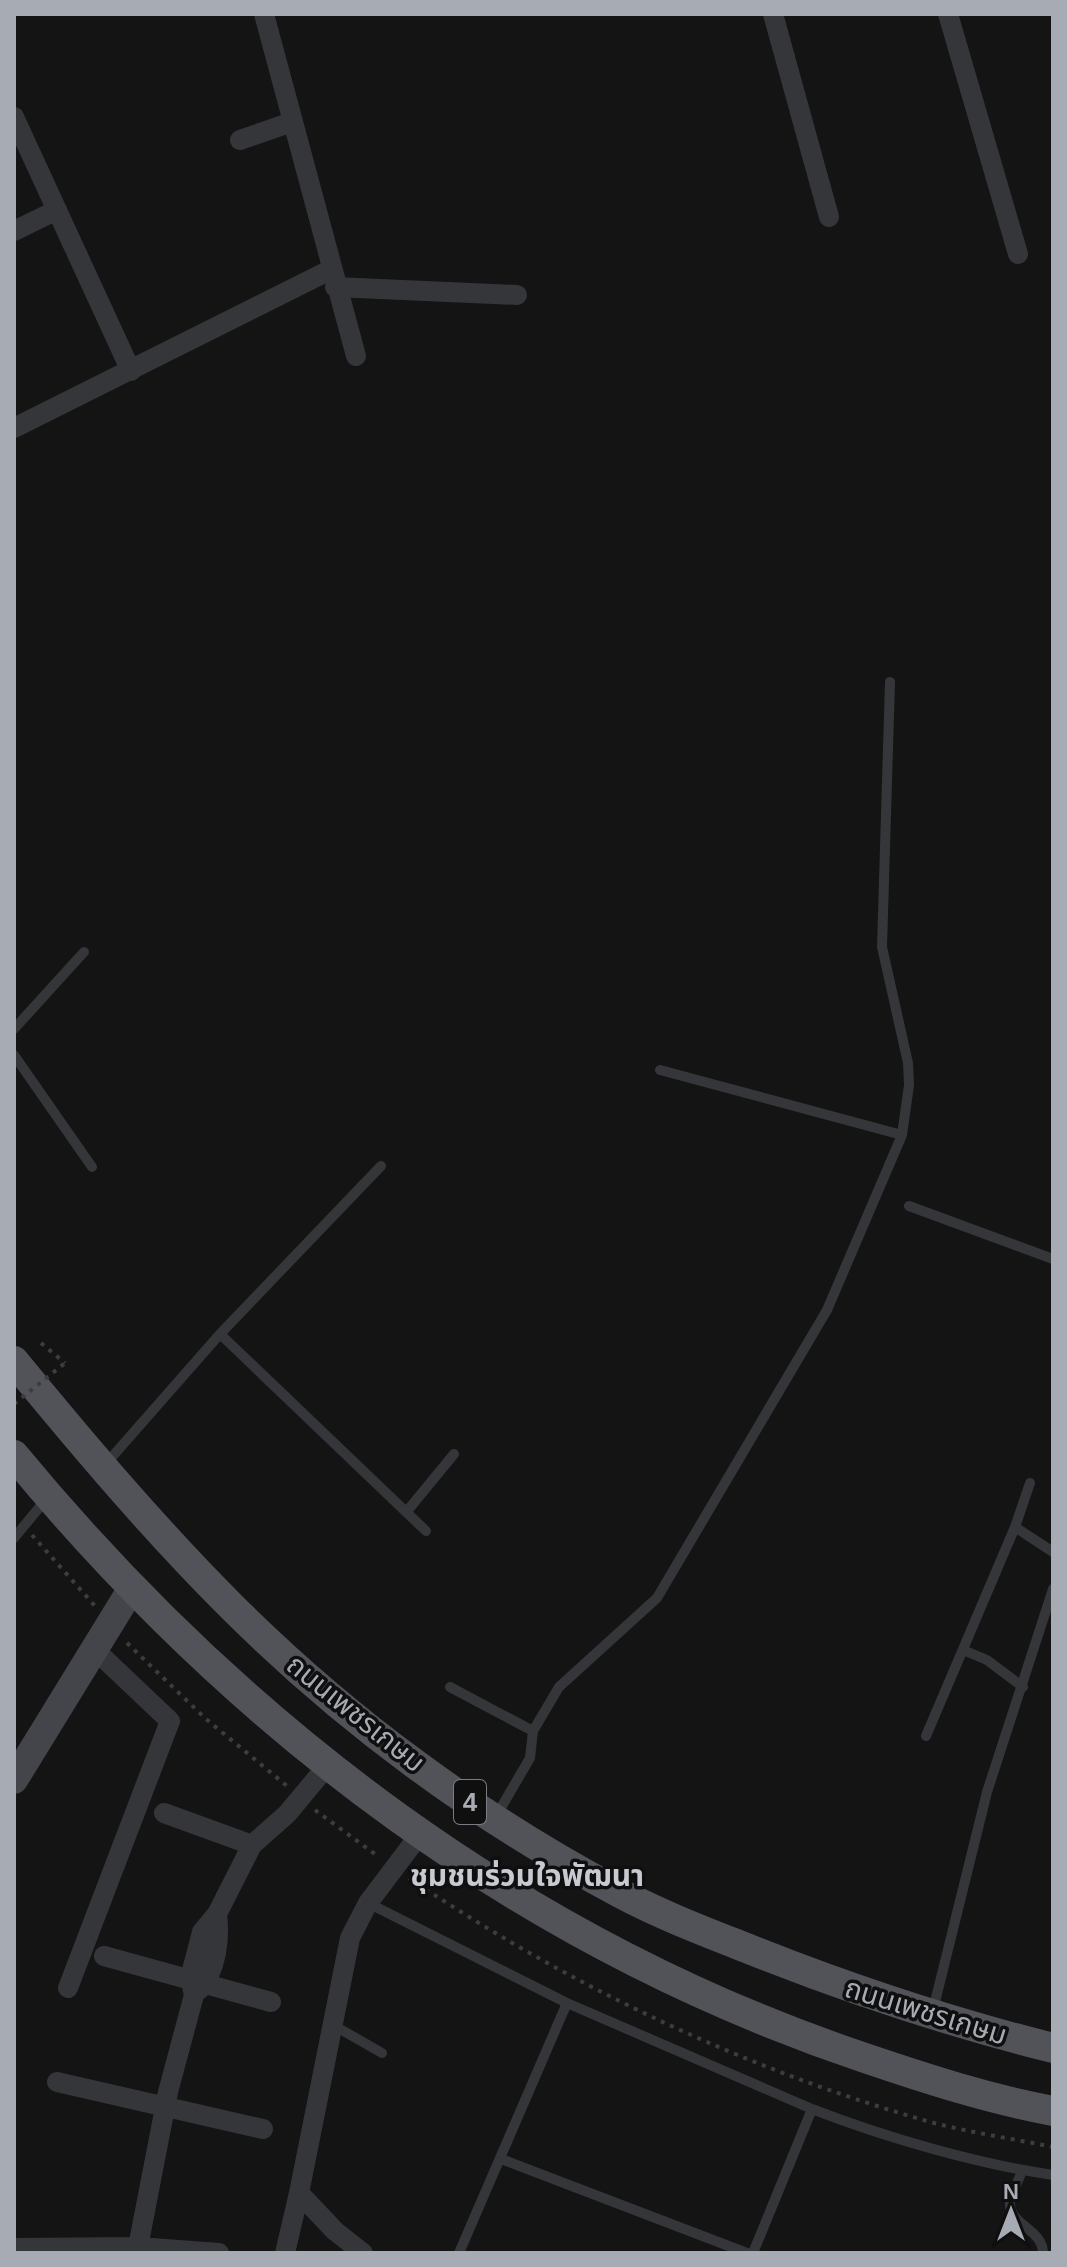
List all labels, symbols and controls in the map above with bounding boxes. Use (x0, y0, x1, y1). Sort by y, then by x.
street label: ถนนเพชรเกษม (281, 1649, 431, 1778)
road number: 4 (454, 1780, 486, 1824)
district label: ชุมชนร่วมใจพัฒนา (410, 1859, 644, 1894)
street label: ถนนเพชรเกษม (841, 1972, 1011, 2051)
north arrow (971, 2171, 1051, 2251)
text: N (1003, 2179, 1019, 2204)

